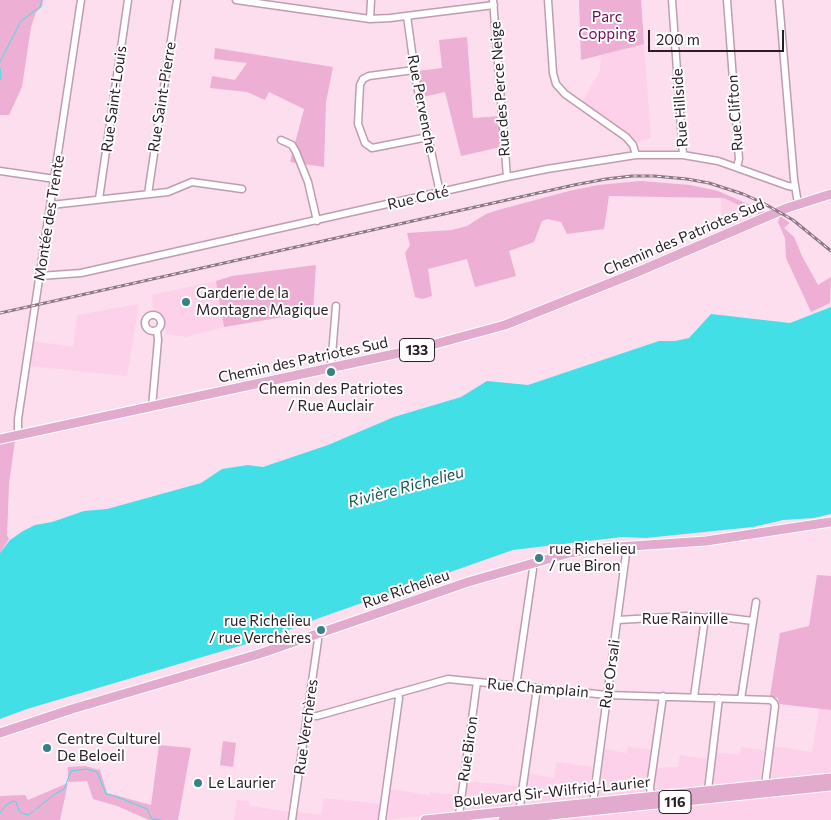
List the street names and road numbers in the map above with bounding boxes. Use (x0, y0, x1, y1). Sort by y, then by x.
street label: Rue des Perce Neige (486, 21, 514, 157)
street label: Rue Saint-Pierre (144, 41, 180, 153)
street label: Rue Saint-Louis (98, 45, 130, 153)
street label: Rue Pervenche (404, 53, 440, 155)
street label: Rue Hillside (668, 68, 692, 148)
street label: Rue Clifton (723, 74, 747, 152)
street label: Montée des Trente (30, 154, 68, 282)
street label: Rue Coté (386, 182, 450, 214)
street label: Chemin des Patriotes Sud (601, 195, 767, 279)
street label: Chemin des Patriotes Sud (216, 333, 390, 387)
road number: 133 (400, 338, 434, 362)
street label: Rue Richelieu (360, 566, 452, 612)
street label: Rue Rainville (642, 610, 728, 628)
street label: Rue Orsali (596, 638, 624, 710)
street label: Rue Champlain (486, 675, 590, 701)
street label: Rue Verchères (290, 678, 322, 776)
street label: Rue Biron (454, 715, 482, 783)
street label: Boulevard Sir-Wilfrid-Laurier (453, 773, 651, 811)
road number: 116 (659, 790, 691, 814)

